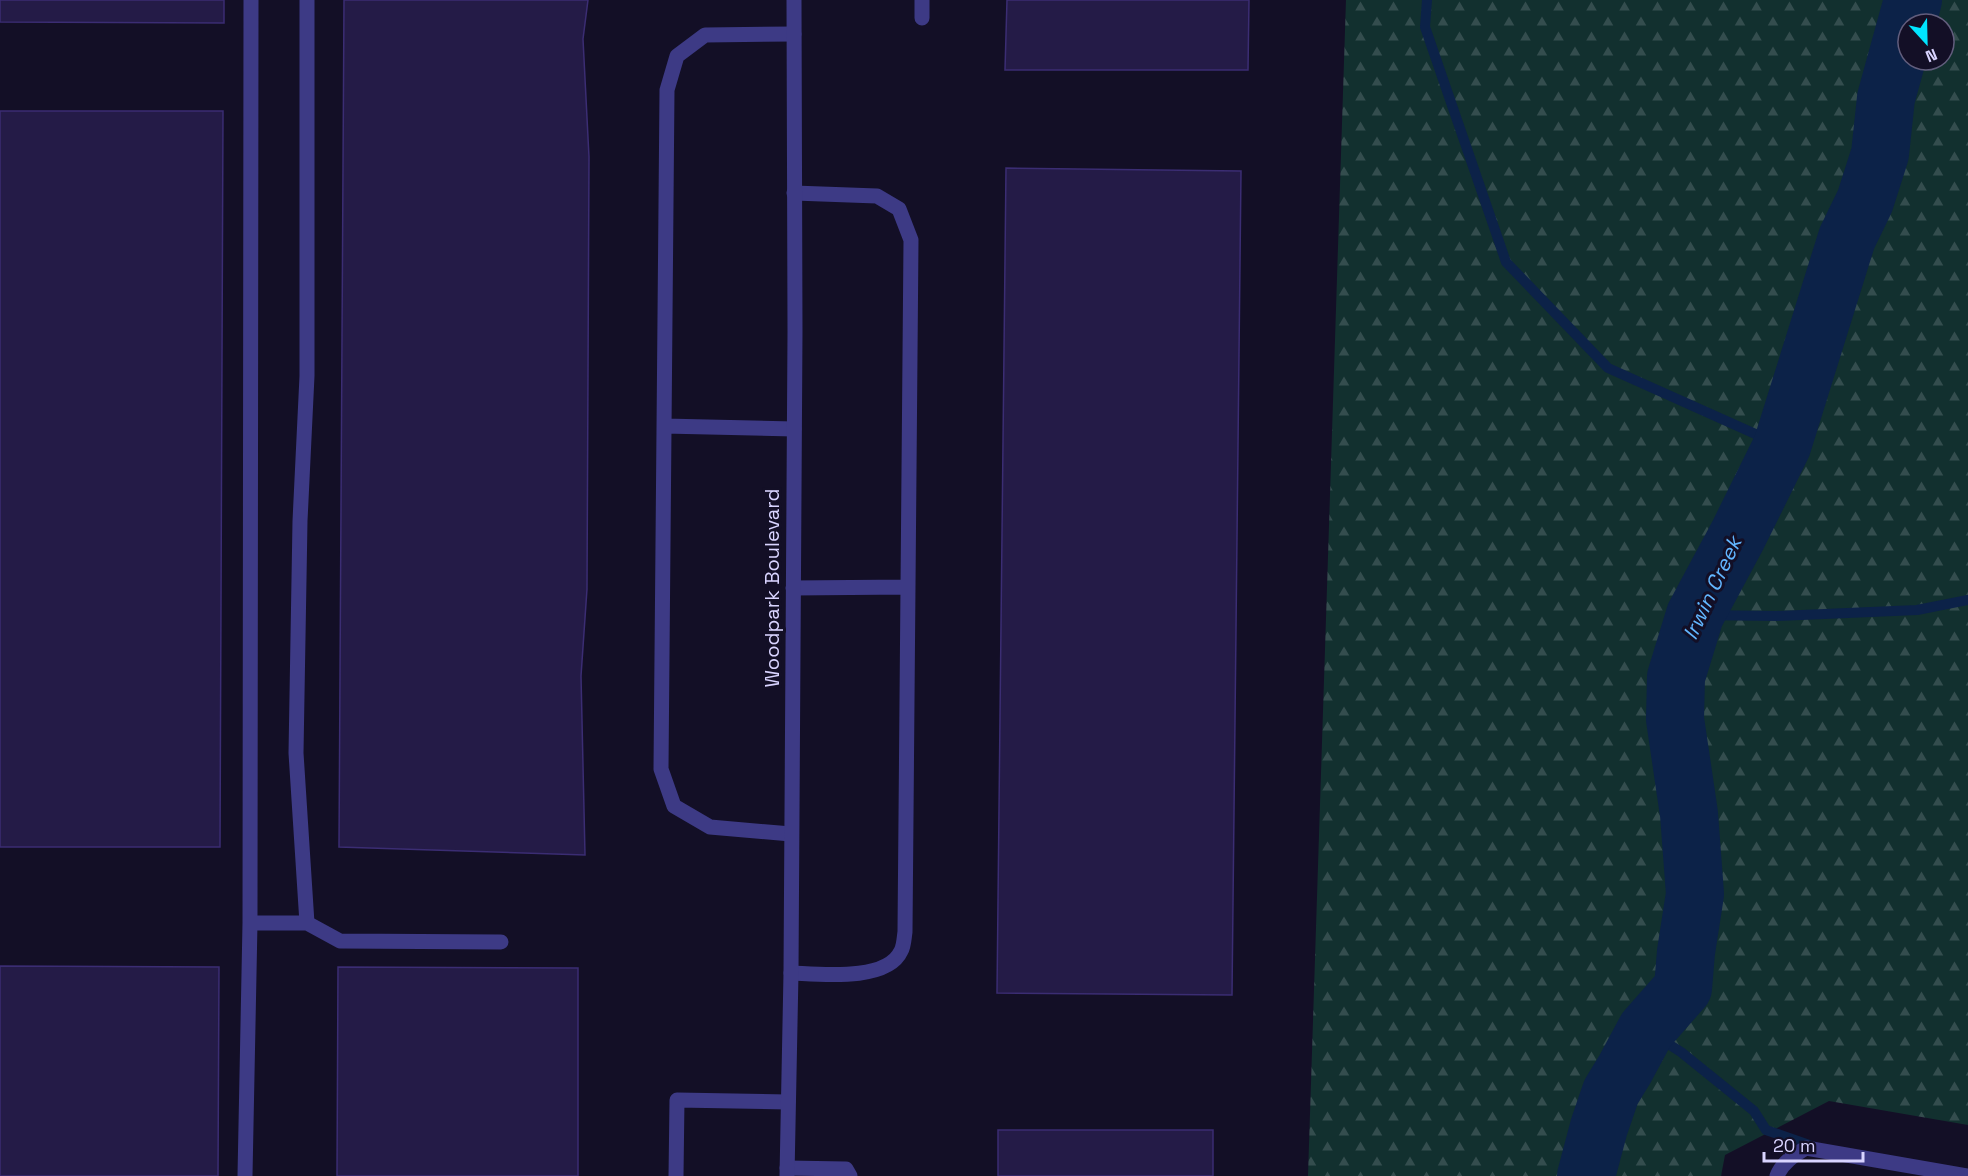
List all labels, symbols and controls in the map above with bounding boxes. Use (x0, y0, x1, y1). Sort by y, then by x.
north arrow (1896, 12, 1956, 72)
text: N (1923, 44, 1940, 67)
street label: Woodpark Boulevard (759, 489, 785, 687)
water label: Irwin Creek (1676, 530, 1749, 644)
scale bar (1764, 1125, 1863, 1163)
text: 20 m (1773, 1134, 1816, 1157)

